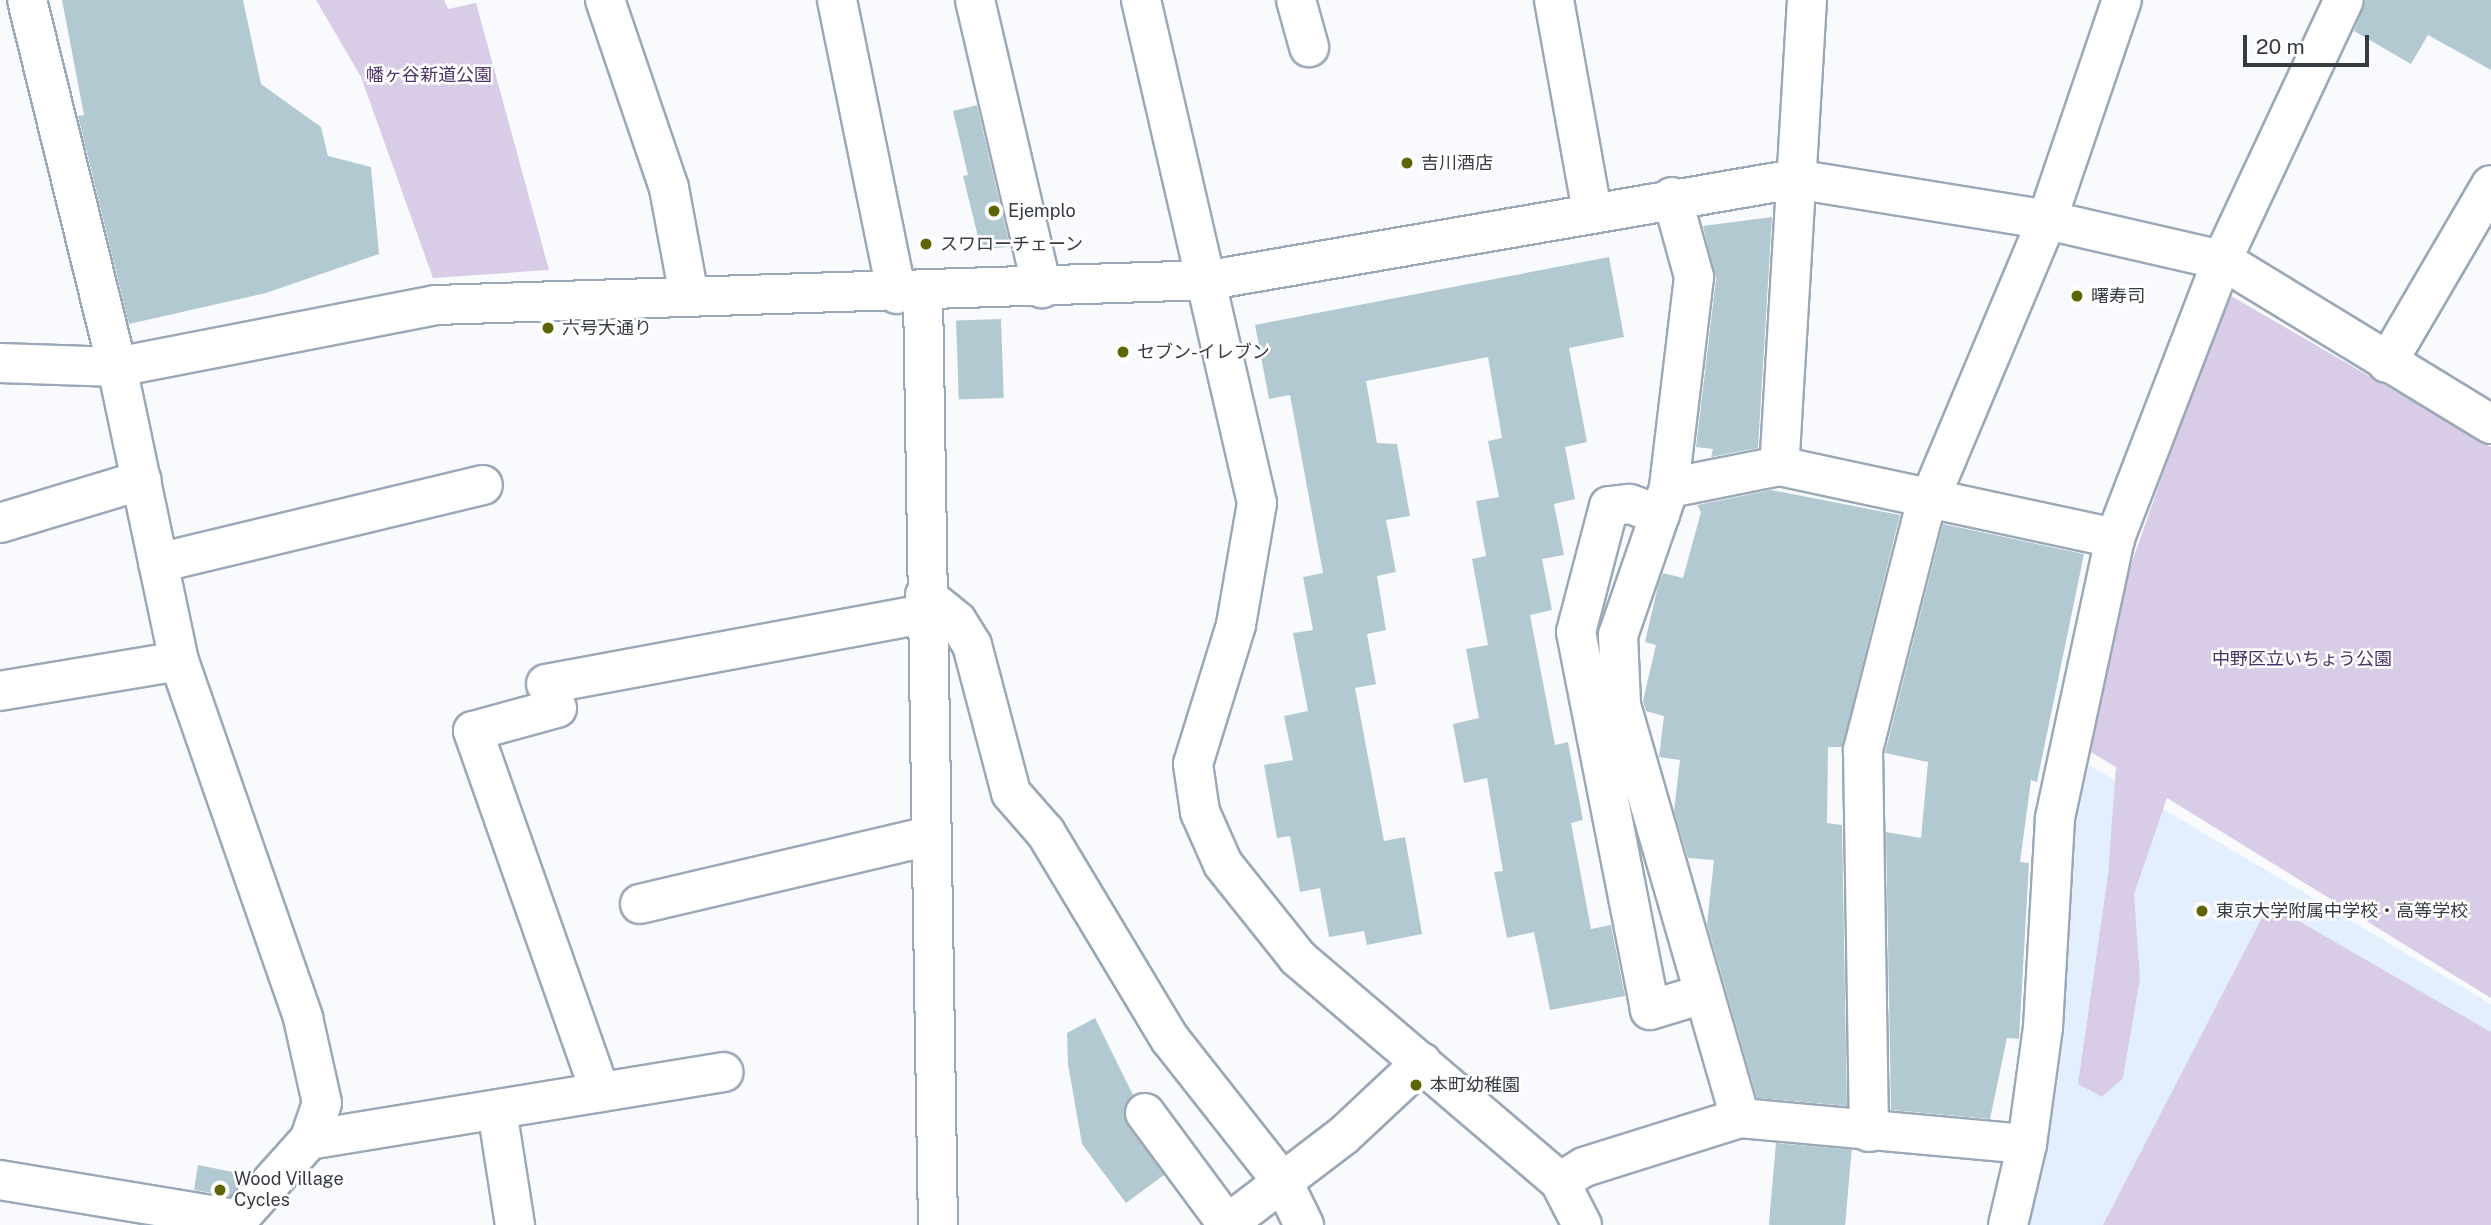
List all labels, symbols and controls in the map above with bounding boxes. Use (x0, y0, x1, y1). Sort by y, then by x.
scale bar (2246, 21, 2372, 65)
text: 20 m (2256, 34, 2305, 59)
park label: 幡ヶ谷新道公園 (366, 64, 492, 86)
place label: 吉川酒店 (1421, 152, 1493, 174)
marker: 吉川酒店 (1399, 155, 1415, 171)
place label: Ejemplo (1008, 200, 1076, 222)
marker: Ejemplo (986, 203, 1002, 219)
place label: スワローチェーン (940, 233, 1084, 255)
marker: スワローチェーン (918, 236, 934, 252)
place label: 曙寿司 (2091, 285, 2145, 307)
marker: 曙寿司 (2069, 288, 2085, 304)
place label: 六号大通り (562, 317, 652, 339)
marker: 六号大通り (540, 320, 556, 336)
place label: セブン-イレブン (1137, 341, 1270, 363)
marker: セブン-イレブン (1115, 344, 1131, 360)
park label: 中野区立いちょう公園 (2212, 648, 2392, 670)
place label: 東京大学附属中学校・高等学校 (2216, 900, 2468, 922)
marker: 東京大学附属中学校・高等学校 (2194, 903, 2210, 919)
place label: 本町幼稚園 (1430, 1074, 1520, 1096)
marker: 本町幼稚園 (1408, 1077, 1424, 1093)
place label: Wood Village Cycles (234, 1169, 344, 1212)
marker: Wood Village Cycles (212, 1182, 228, 1198)

